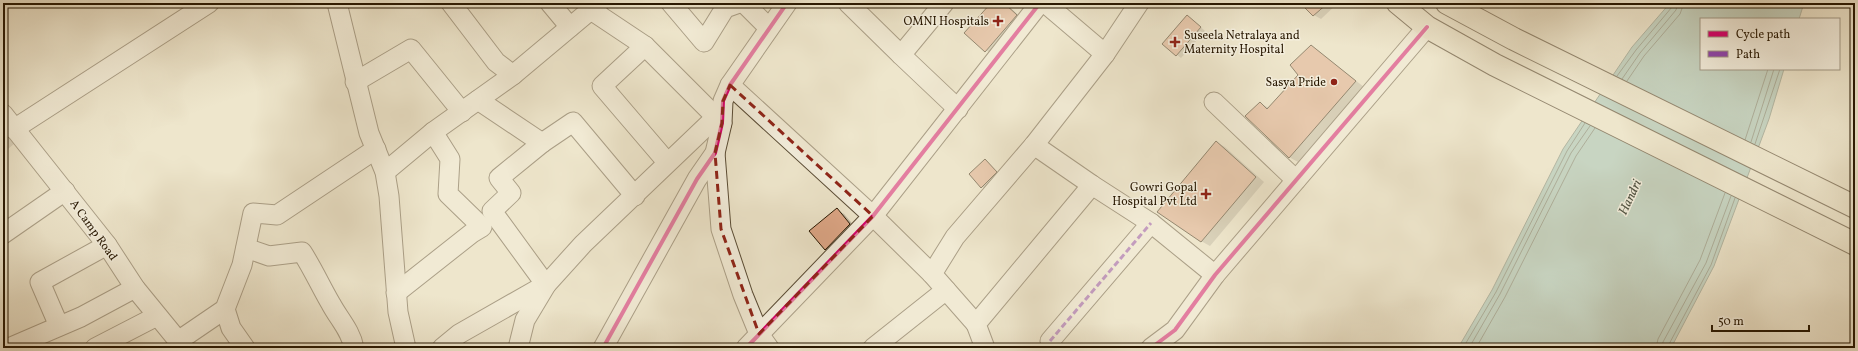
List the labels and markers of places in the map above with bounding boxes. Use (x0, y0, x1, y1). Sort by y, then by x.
place label: OMNI Hospitals (904, 14, 989, 30)
marker: OMNI Hospitals (992, 15, 1004, 27)
place label: Suseela Netralaya and Maternity Hospital (1184, 28, 1300, 58)
marker: Suseela Netralaya and Maternity Hospital (1169, 36, 1181, 48)
place label: Sasya Pride (1266, 75, 1326, 91)
marker: Sasya Pride (1329, 77, 1339, 87)
place label: Gowri Gopal Hospital Pvt Ltd (1112, 180, 1197, 210)
marker: Gowri Gopal Hospital Pvt Ltd (1200, 188, 1212, 200)

